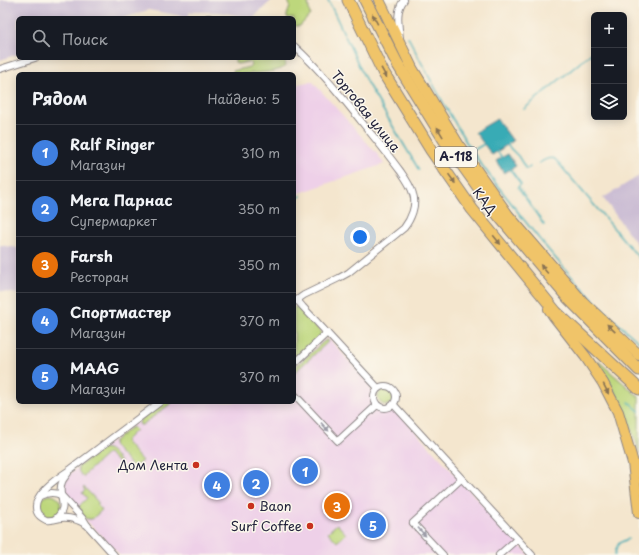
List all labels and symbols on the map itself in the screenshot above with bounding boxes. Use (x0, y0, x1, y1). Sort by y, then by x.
one-way arrow (372, 14, 378, 25)
street label: Торговая улица (327, 66, 406, 156)
one-way arrow (381, 67, 387, 79)
one-way arrow (436, 126, 443, 138)
road number: А-118 (435, 147, 477, 167)
one-way arrow (448, 174, 456, 185)
street label: КАД (469, 183, 502, 218)
your location (350, 227, 370, 247)
one-way arrow (493, 234, 501, 245)
one-way arrow (539, 264, 548, 274)
one-way arrow (606, 323, 616, 333)
one-way arrow (603, 383, 609, 395)
one-way arrow (320, 423, 329, 432)
place label: Дом Лента (117, 455, 188, 474)
pin: 1 (292, 456, 318, 486)
marker: Дом Лента (191, 460, 201, 470)
pin: 2 (243, 468, 269, 498)
pin: 4 (204, 470, 230, 500)
pin: 3 (324, 491, 350, 521)
place label: Baon (259, 496, 292, 515)
marker: Baon (246, 501, 256, 511)
pin: 5 (360, 510, 386, 540)
place label: Surf Coffee (231, 516, 302, 535)
marker: Surf Coffee (305, 521, 315, 531)
one-way arrow (417, 528, 426, 537)

